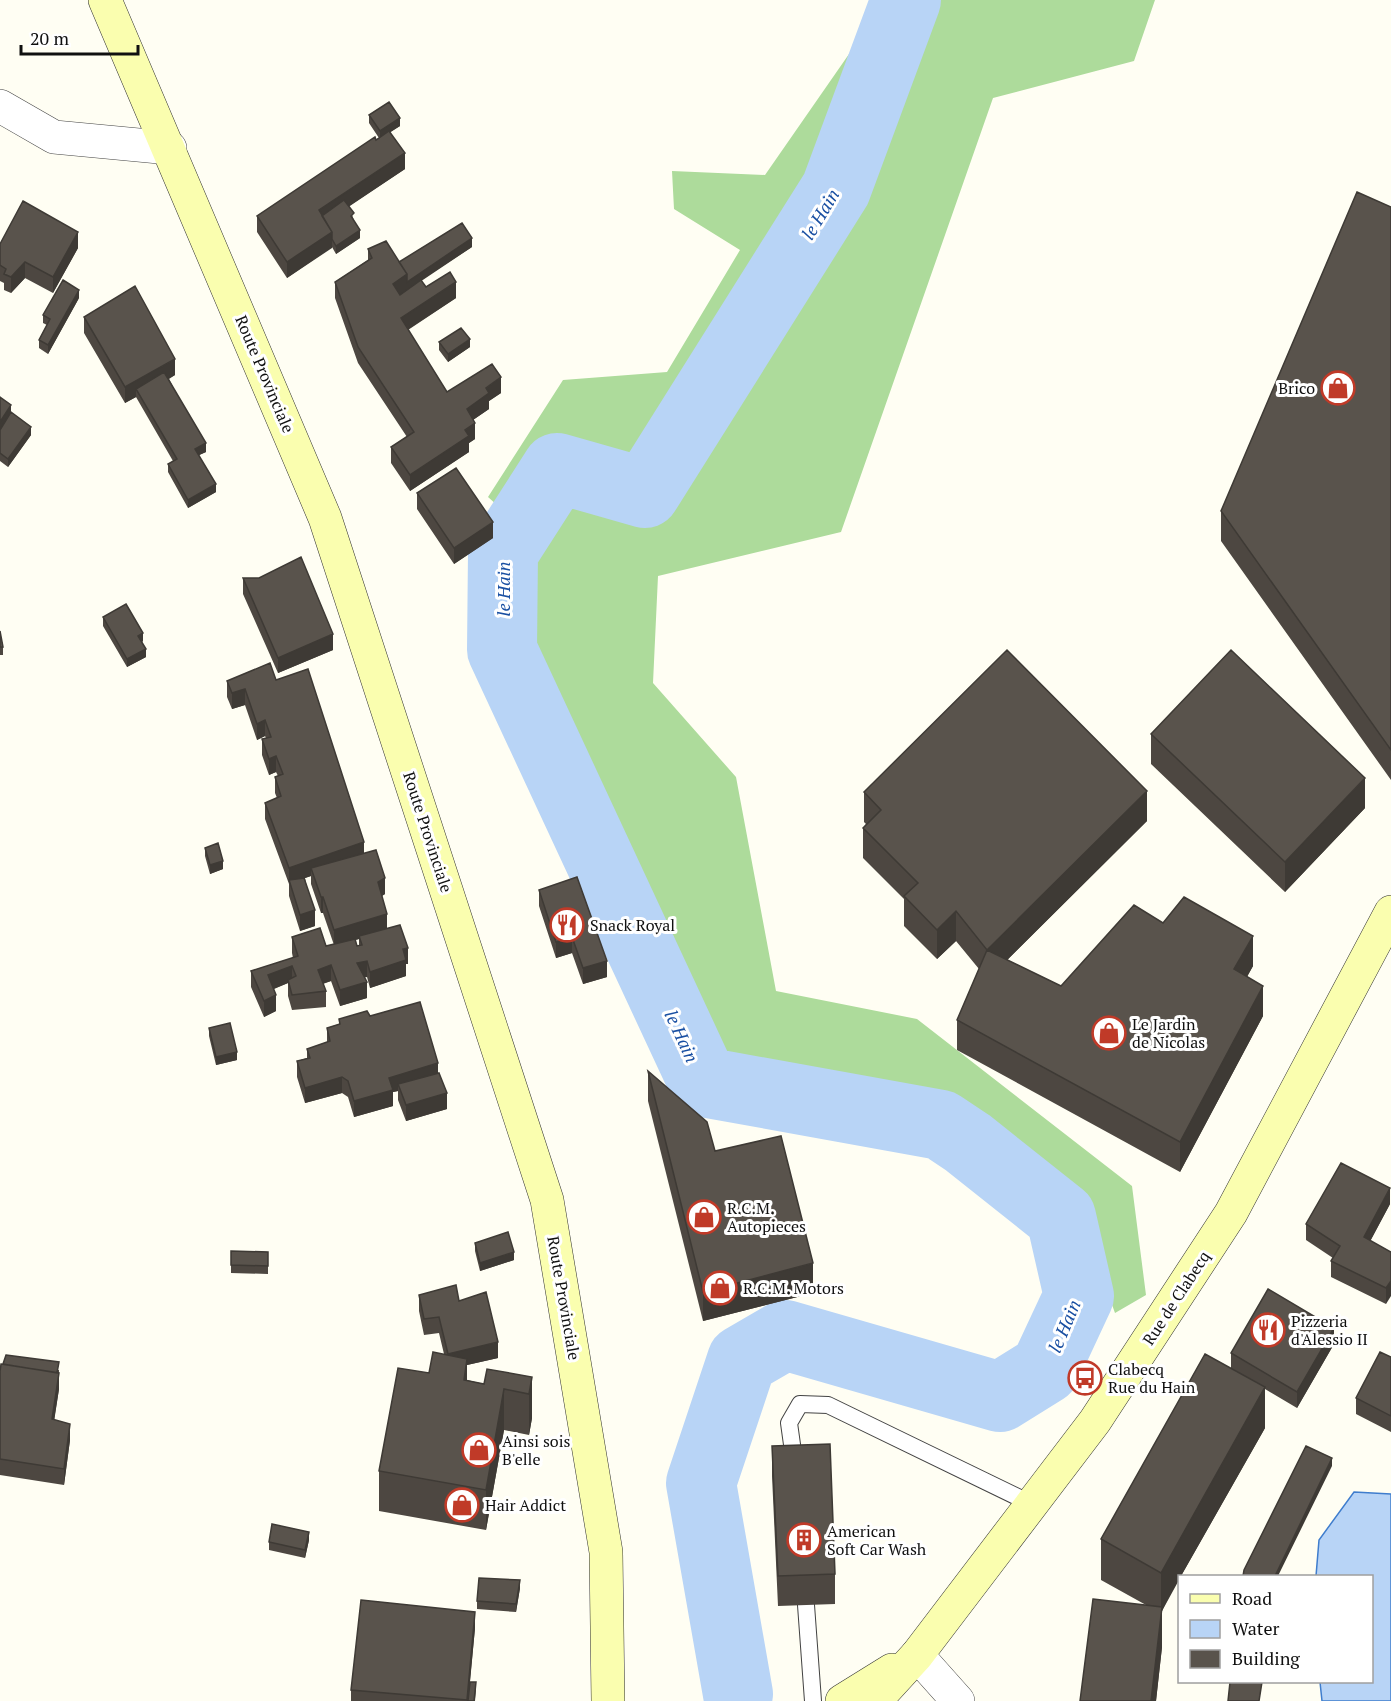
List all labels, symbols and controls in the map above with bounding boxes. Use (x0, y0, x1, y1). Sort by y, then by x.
scale bar (21, 18, 138, 56)
text: 20 m (30, 26, 70, 50)
water label: le Hain (796, 184, 844, 244)
street label: Route Provinciale (230, 312, 300, 436)
shop icon: Brico (1320, 370, 1356, 406)
place label: Brico (1278, 377, 1315, 399)
water label: le Hain (491, 561, 515, 617)
street label: Route Provinciale (398, 769, 458, 895)
restaurant icon: Snack Royal (549, 907, 585, 943)
place label: Snack Royal (590, 914, 675, 936)
water label: le Hain (659, 1006, 705, 1066)
place label: Le Jardin de Nicolas (1132, 1013, 1205, 1053)
shop icon: Le Jardin de Nicolas (1091, 1015, 1127, 1051)
place label: R.C.M. Autopieces (727, 1197, 806, 1237)
shop icon: R.C.M. Autopieces (686, 1199, 722, 1235)
street label: Route Provinciale (542, 1234, 586, 1362)
street label: Rue de Clabecq (1137, 1247, 1215, 1349)
shop icon: R.C.M. Motors (702, 1270, 738, 1306)
place label: R.C.M. Motors (743, 1277, 844, 1299)
water label: le Hain (1042, 1296, 1086, 1356)
place label: Pizzeria d'Alessio II (1291, 1310, 1368, 1350)
restaurant icon: Pizzeria d'Alessio II (1250, 1312, 1286, 1348)
place label: Clabecq Rue du Hain (1108, 1358, 1196, 1398)
bus stop icon: Clabecq Rue du Hain (1067, 1360, 1103, 1396)
place label: Ainsi sois B'elle (502, 1430, 570, 1470)
shop icon: Ainsi sois B'elle (461, 1432, 497, 1468)
shop icon: Hair Addict (444, 1487, 480, 1523)
place label: Hair Addict (485, 1494, 566, 1516)
place label: American Soft Car Wash (827, 1520, 927, 1560)
building icon: American Soft Car Wash (786, 1522, 822, 1558)
legend (1178, 1575, 1373, 1683)
text: Road (1232, 1586, 1272, 1610)
text: Water (1232, 1616, 1279, 1640)
text: Building (1232, 1646, 1300, 1670)

